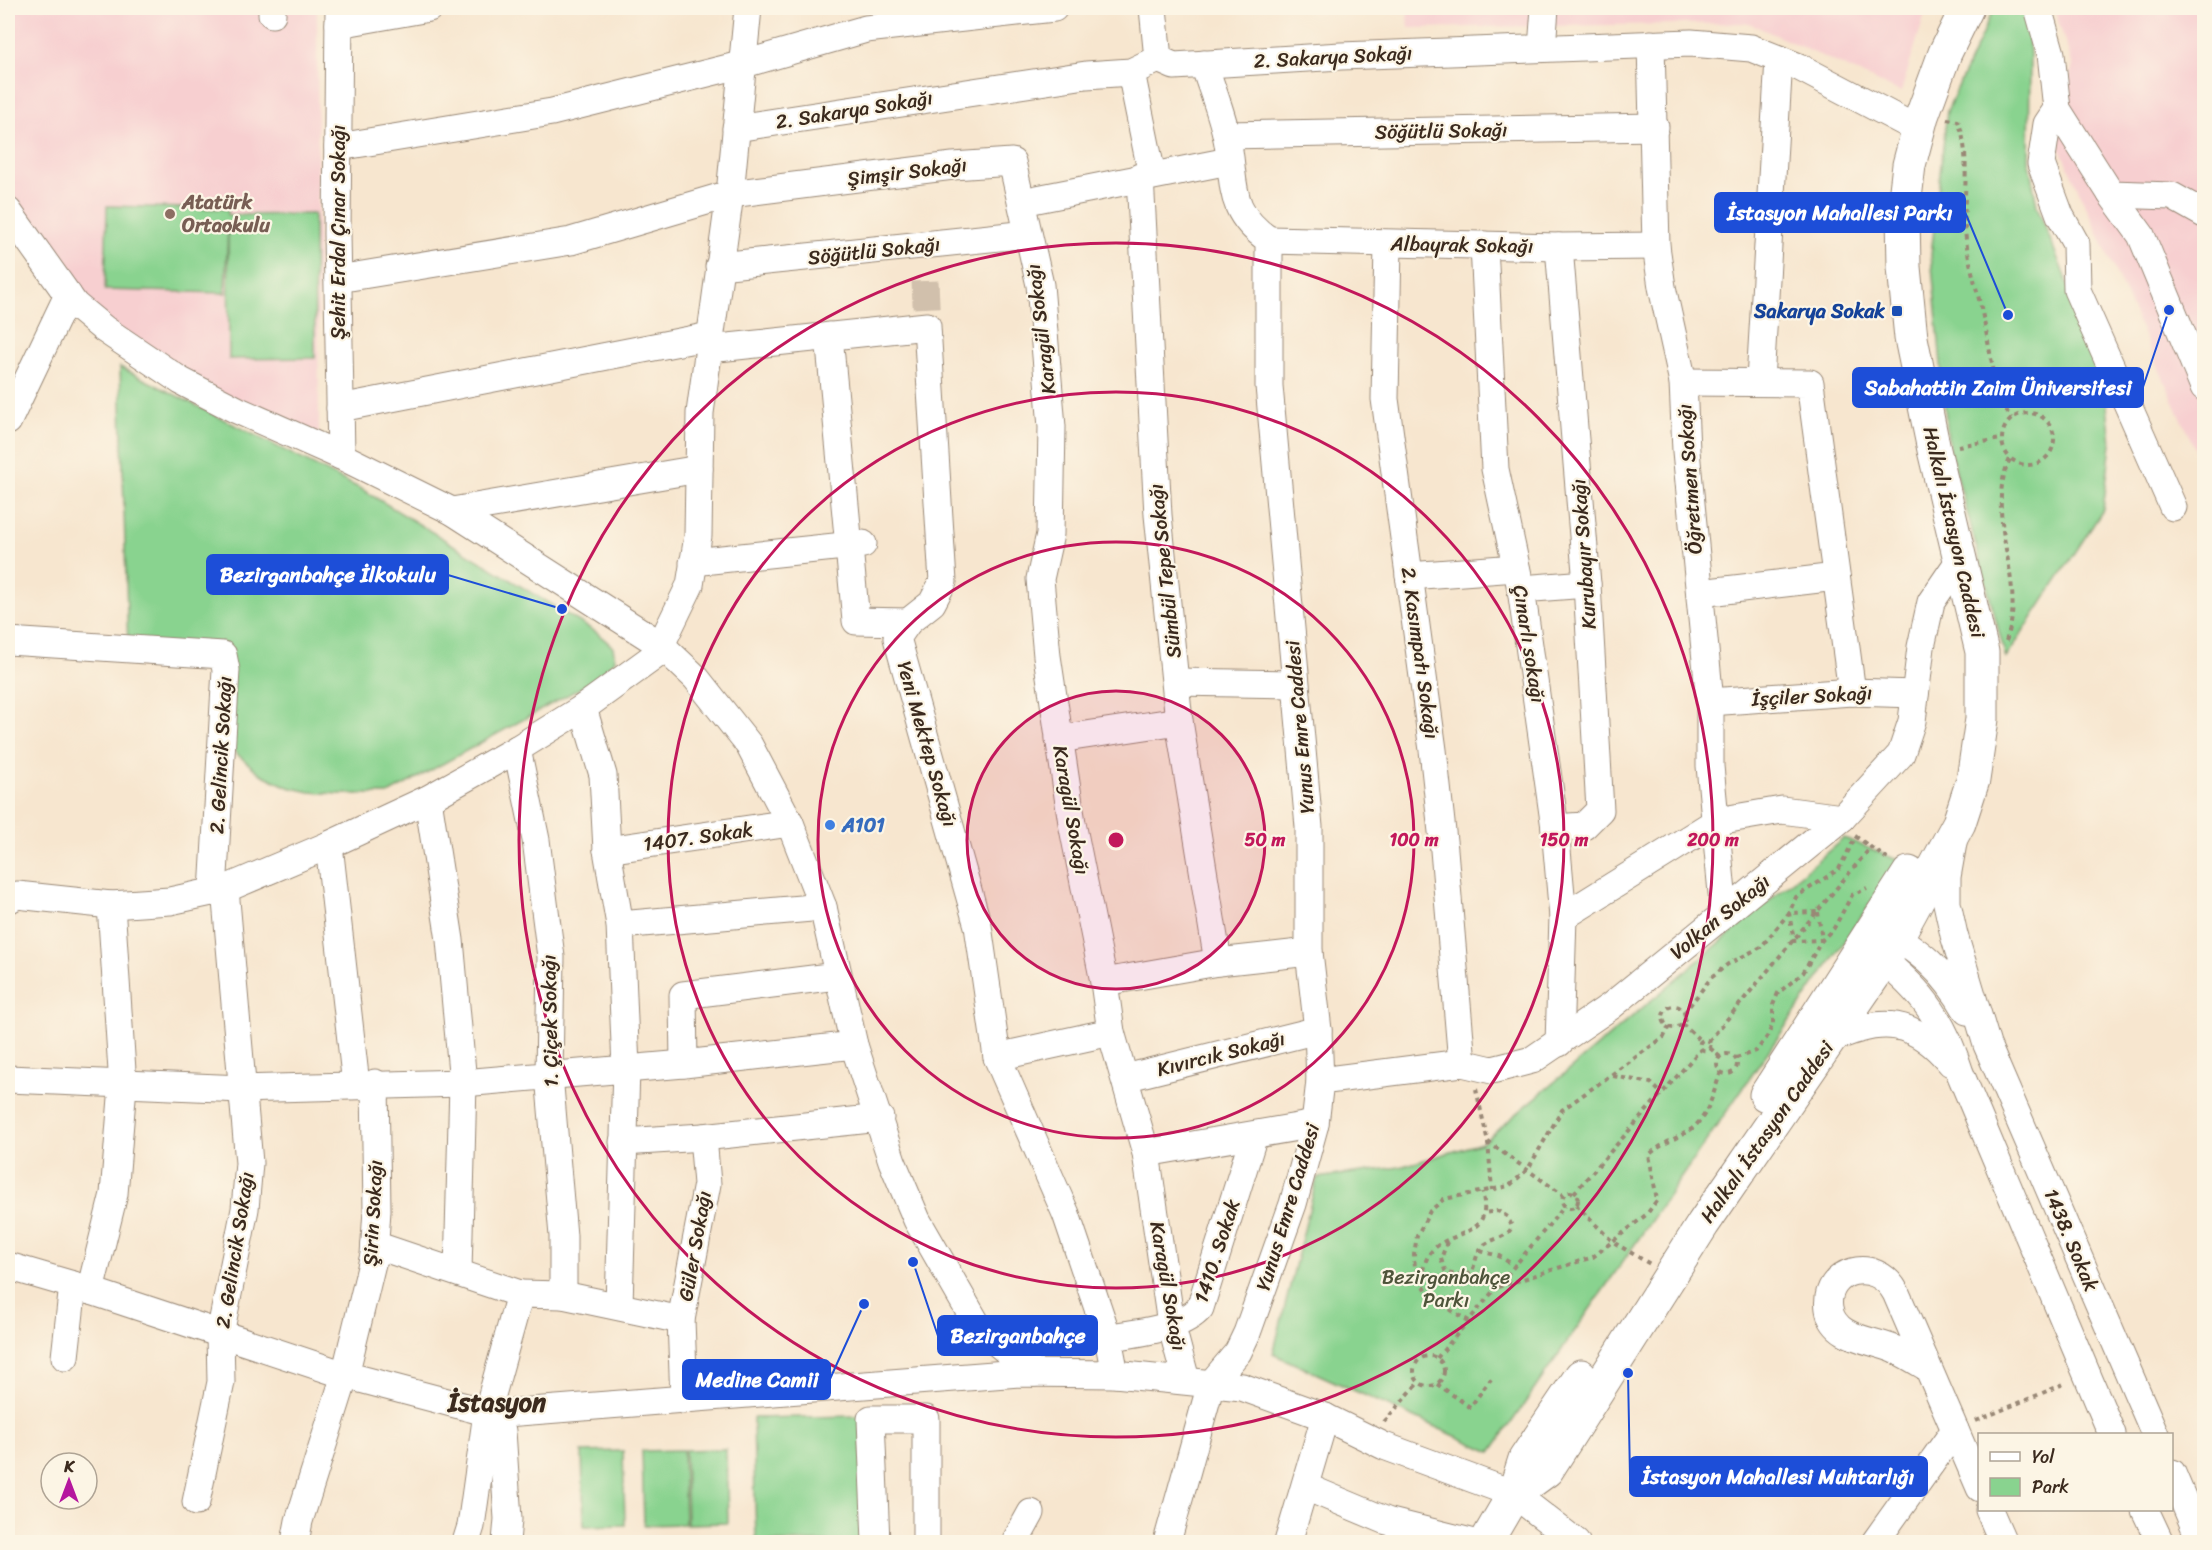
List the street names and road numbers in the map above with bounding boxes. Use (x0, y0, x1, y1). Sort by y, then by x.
street label: 2. Sakarya Sokağı (1253, 35, 1413, 79)
street label: 2. Sakarya Sokağı (773, 80, 935, 140)
street label: Söğütlü Sokağı (1374, 112, 1508, 150)
street label: Şehit Erdal Çınar Sokağı (321, 125, 356, 339)
street label: Şimşir Sokağı (845, 147, 969, 197)
street label: Albayrak Sokağı (1389, 226, 1534, 264)
street label: Söğütlü Sokağı (806, 227, 942, 275)
street label: Karagül Sokağı (1016, 262, 1066, 396)
street label: Öğretmen Sokağı (1667, 403, 1713, 555)
street label: Halkalı İstasyon Caddesi (1913, 423, 1996, 643)
street label: Kurubayır Sokağı (1561, 478, 1607, 630)
street label: Sümbül Tepe Sokağı (1138, 482, 1192, 660)
street label: 2. Kasımpatı Sokağı (1391, 565, 1449, 741)
street label: Çınarlı sokağı (1502, 582, 1556, 706)
street label: Yunus Emre Caddesi (1275, 639, 1325, 815)
street label: Yeni Mektep Sokağı (887, 657, 967, 831)
street label: 2. Gelincik Sokağı (199, 675, 243, 835)
street label: İşçiler Sokağı (1750, 675, 1873, 717)
street label: Karagül Sokağı (1042, 743, 1100, 877)
street label: 1407. Sokak (641, 812, 755, 862)
street label: Volkan Sokağı (1662, 865, 1778, 969)
street label: 1. Çiçek Sokağı (531, 954, 569, 1088)
street label: Kıvırcık Sokağı (1153, 1021, 1289, 1087)
street label: Halkalı İstasyon Caddesi (1691, 1032, 1844, 1231)
street label: Yunus Emre Caddesi (1246, 1118, 1330, 1295)
street label: Şirin Sokağı (353, 1159, 393, 1267)
street label: 2. Gelincik Sokağı (205, 1169, 265, 1331)
street label: 1438. Sokak (2034, 1183, 2109, 1298)
street label: Güler Sokağı (668, 1188, 722, 1304)
street label: 1410. Sokak (1184, 1194, 1250, 1308)
street label: Karagül Sokağı (1139, 1219, 1197, 1353)

